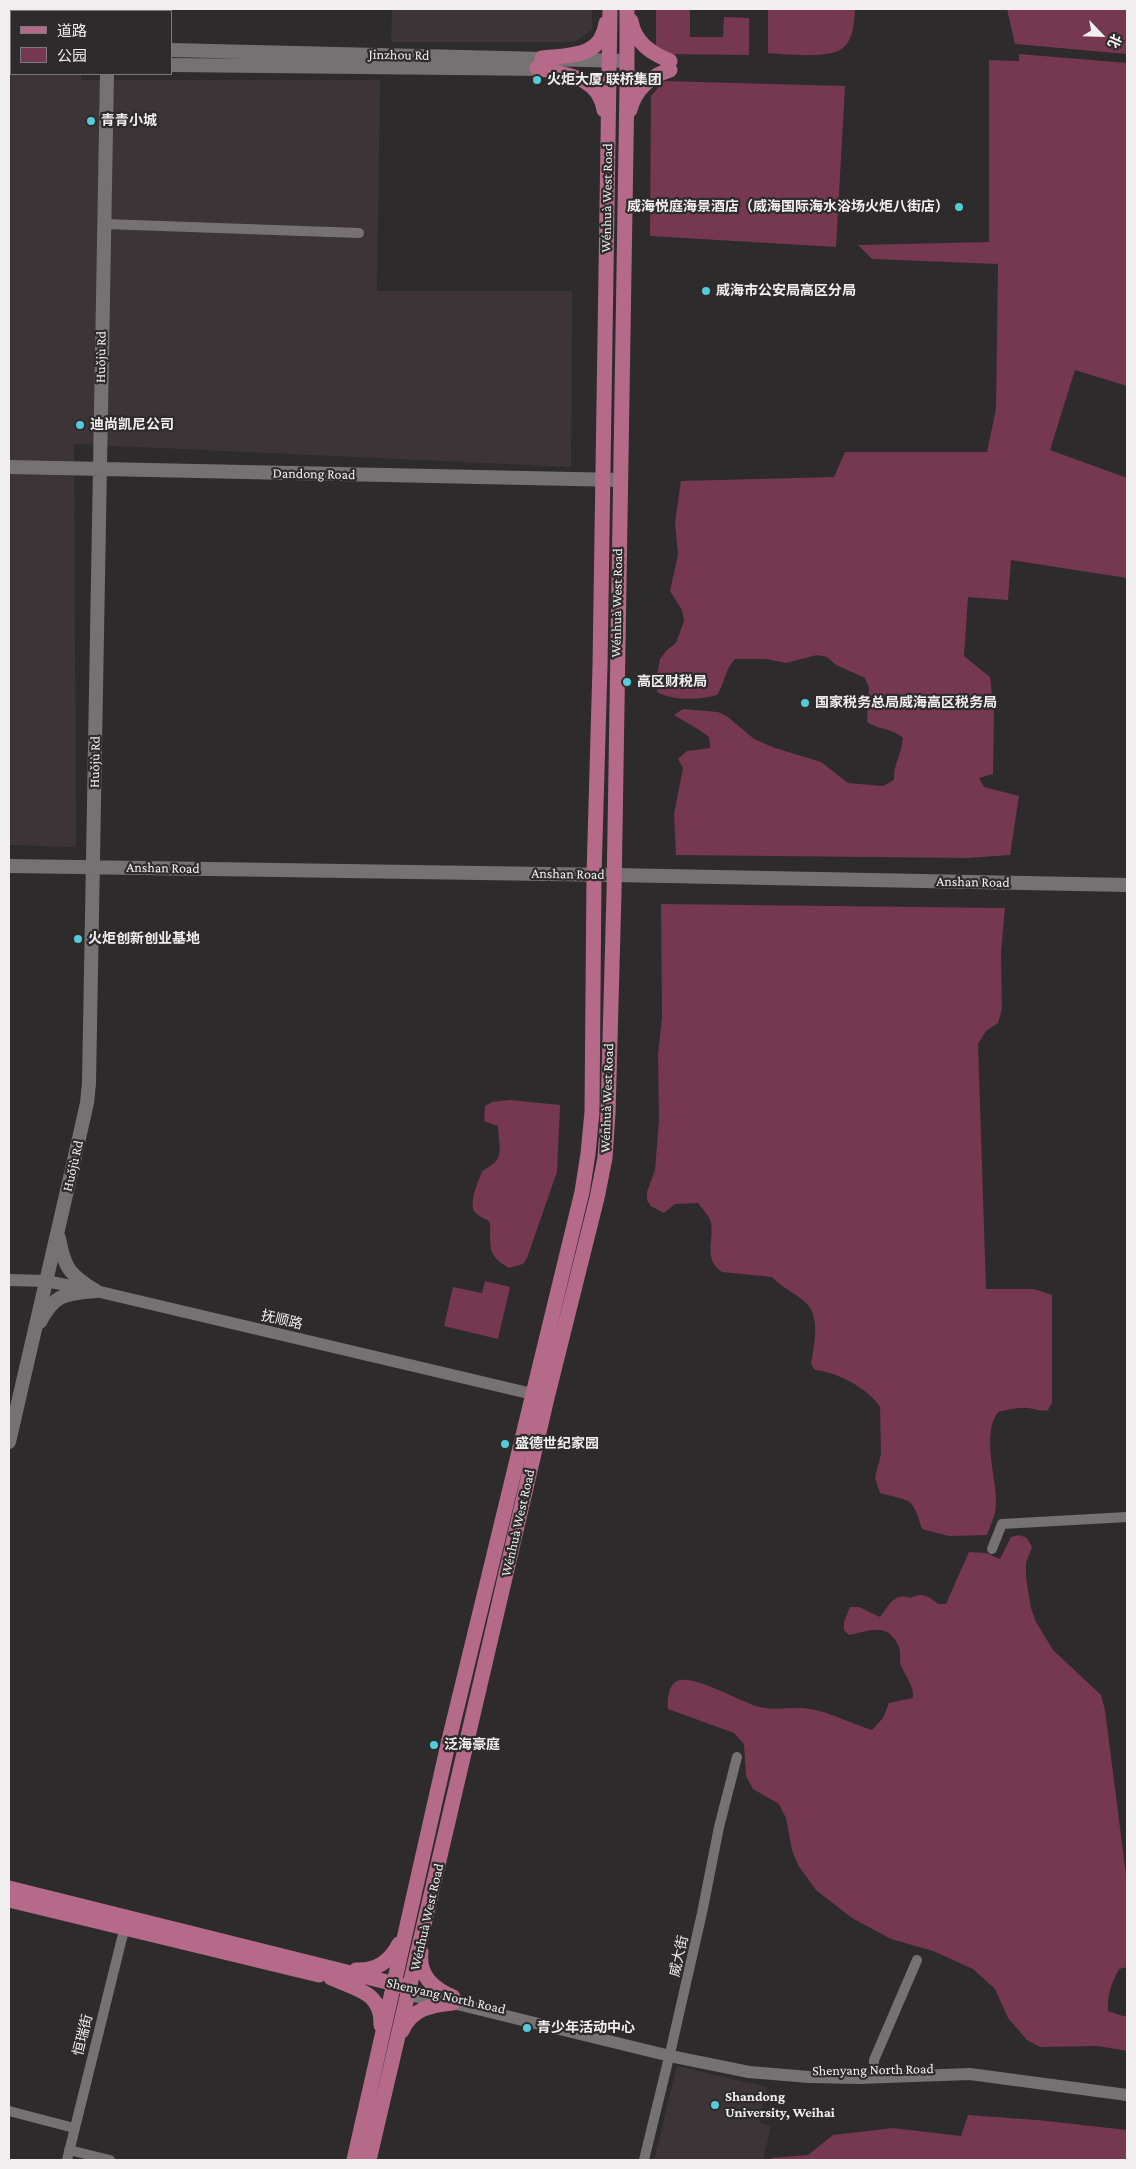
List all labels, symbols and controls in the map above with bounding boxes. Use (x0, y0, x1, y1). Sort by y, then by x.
legend (10, 10, 172, 75)
north arrow (1076, 10, 1126, 60)
text: 道路 (57, 23, 87, 39)
text: 北 (1105, 31, 1125, 51)
street label: Jinzhou Rd (368, 46, 430, 64)
text: 公园 (57, 48, 87, 64)
place label: 火炬大厦 联桥集团 (547, 72, 662, 88)
marker: 火炬大厦 联桥集团 (531, 74, 543, 86)
place label: 青青小城 (101, 113, 157, 129)
marker: 青青小城 (85, 115, 97, 127)
street label: Wénhuà West Road (598, 143, 616, 253)
place label: 威海悦庭海景酒店（威海国际海水浴场火炬八街店） (627, 199, 949, 215)
marker: 威海悦庭海景酒店（威海国际海水浴场火炬八街店） (953, 201, 965, 213)
place label: 威海市公安局高区分局 (716, 283, 856, 299)
marker: 威海市公安局高区分局 (700, 285, 712, 297)
street label: Huǒjù Rd (92, 331, 110, 383)
place label: 迪尚凯尼公司 (90, 417, 174, 433)
marker: 迪尚凯尼公司 (74, 419, 86, 431)
street label: Dandong Road (272, 465, 356, 483)
street label: Wénhuà West Road (608, 548, 626, 658)
place label: 高区财税局 (637, 674, 707, 690)
marker: 高区财税局 (621, 676, 633, 688)
place label: 国家税务总局威海高区税务局 (815, 695, 997, 711)
marker: 国家税务总局威海高区税务局 (799, 697, 811, 709)
street label: Huǒjù Rd (86, 736, 104, 788)
street label: Anshan Road (126, 859, 200, 877)
street label: Anshan Road (531, 865, 605, 883)
street label: Anshan Road (936, 873, 1010, 891)
place label: 火炬创新创业基地 (88, 931, 200, 947)
marker: 火炬创新创业基地 (72, 933, 84, 945)
street label: Wénhuà West Road (597, 1043, 617, 1153)
street label: Huǒjù Rd (59, 1139, 87, 1193)
street label: 抚顺路 (260, 1307, 304, 1333)
place label: 盛德世纪家园 (515, 1436, 599, 1452)
marker: 盛德世纪家园 (499, 1438, 511, 1450)
street label: Wénhuà West Road (497, 1468, 539, 1578)
place label: 泛海豪庭 (444, 1737, 500, 1753)
marker: 泛海豪庭 (428, 1739, 440, 1751)
street label: Wénhuà West Road (406, 1862, 448, 1972)
street label: 威大街 (666, 1934, 692, 1978)
street label: Shenyang North Road (385, 1974, 507, 2018)
street label: 恒瑞街 (70, 2013, 96, 2057)
place label: 青少年活动中心 (537, 2020, 635, 2036)
marker: 青少年活动中心 (521, 2022, 533, 2034)
street label: Shenyang North Road (812, 2061, 934, 2079)
place label: Shandong University, Weihai (725, 2089, 835, 2122)
marker: Shandong University, Weihai (709, 2099, 721, 2111)

